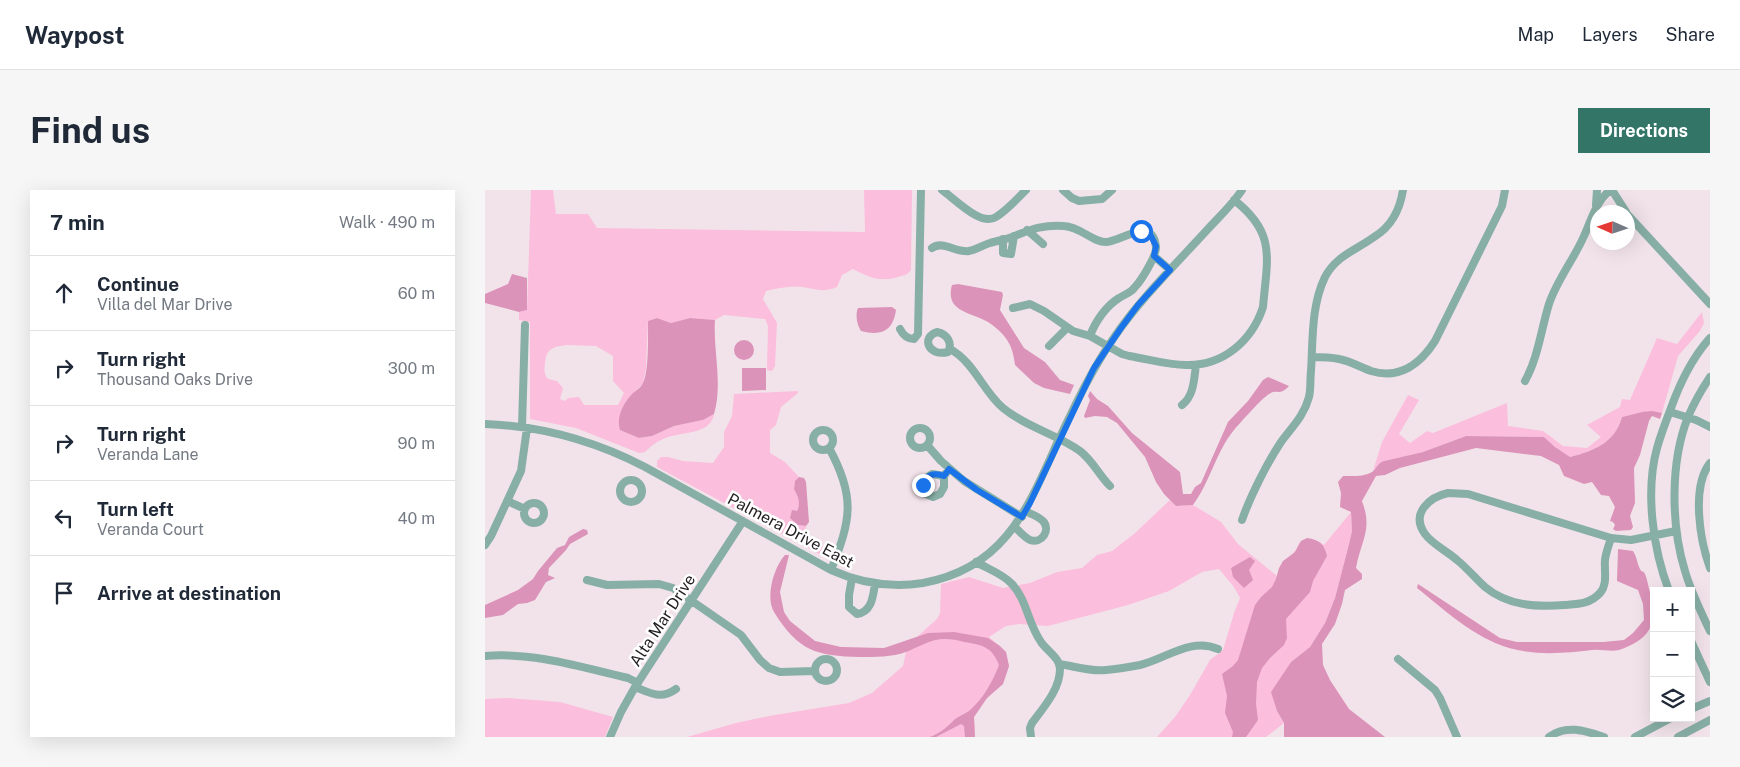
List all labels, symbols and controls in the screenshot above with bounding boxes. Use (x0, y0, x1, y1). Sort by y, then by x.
text: Waypost (25, 21, 125, 49)
text: Map (1518, 24, 1554, 45)
text: Layers (1582, 24, 1638, 45)
text: Share (1666, 24, 1715, 45)
button: Directions (1578, 108, 1710, 153)
text: Find us (30, 110, 150, 151)
north arrow (1590, 205, 1635, 250)
text: 7 min (50, 210, 105, 235)
text: Walk · 490 m (339, 213, 435, 232)
route start (1130, 220, 1153, 243)
text: Continue (97, 273, 179, 295)
icon: ahead (50, 279, 78, 307)
text: 60 m (398, 284, 435, 303)
text: Villa del Mar Drive (97, 295, 232, 314)
text: Turn right (97, 348, 186, 370)
icon: right (50, 354, 78, 382)
text: 300 m (388, 359, 435, 378)
text: Thousand Oaks Drive (97, 370, 253, 389)
text: Turn right (97, 423, 186, 445)
icon: right (50, 429, 78, 457)
text: 90 m (398, 434, 435, 453)
text: Veranda Lane (97, 445, 199, 464)
route end (912, 474, 935, 497)
street label: Palmera Drive East (724, 489, 857, 572)
text: Turn left (97, 498, 174, 520)
icon: left (50, 504, 78, 532)
text: 40 m (397, 509, 435, 528)
text: Veranda Court (97, 520, 204, 539)
street label: Alta Mar Drive (626, 571, 699, 670)
icon: arrive (50, 579, 78, 607)
text: Arrive at destination (97, 582, 281, 604)
map controls (1650, 587, 1695, 722)
button: + (1650, 587, 1695, 632)
button: − (1650, 632, 1695, 677)
button: layers (1650, 677, 1695, 722)

